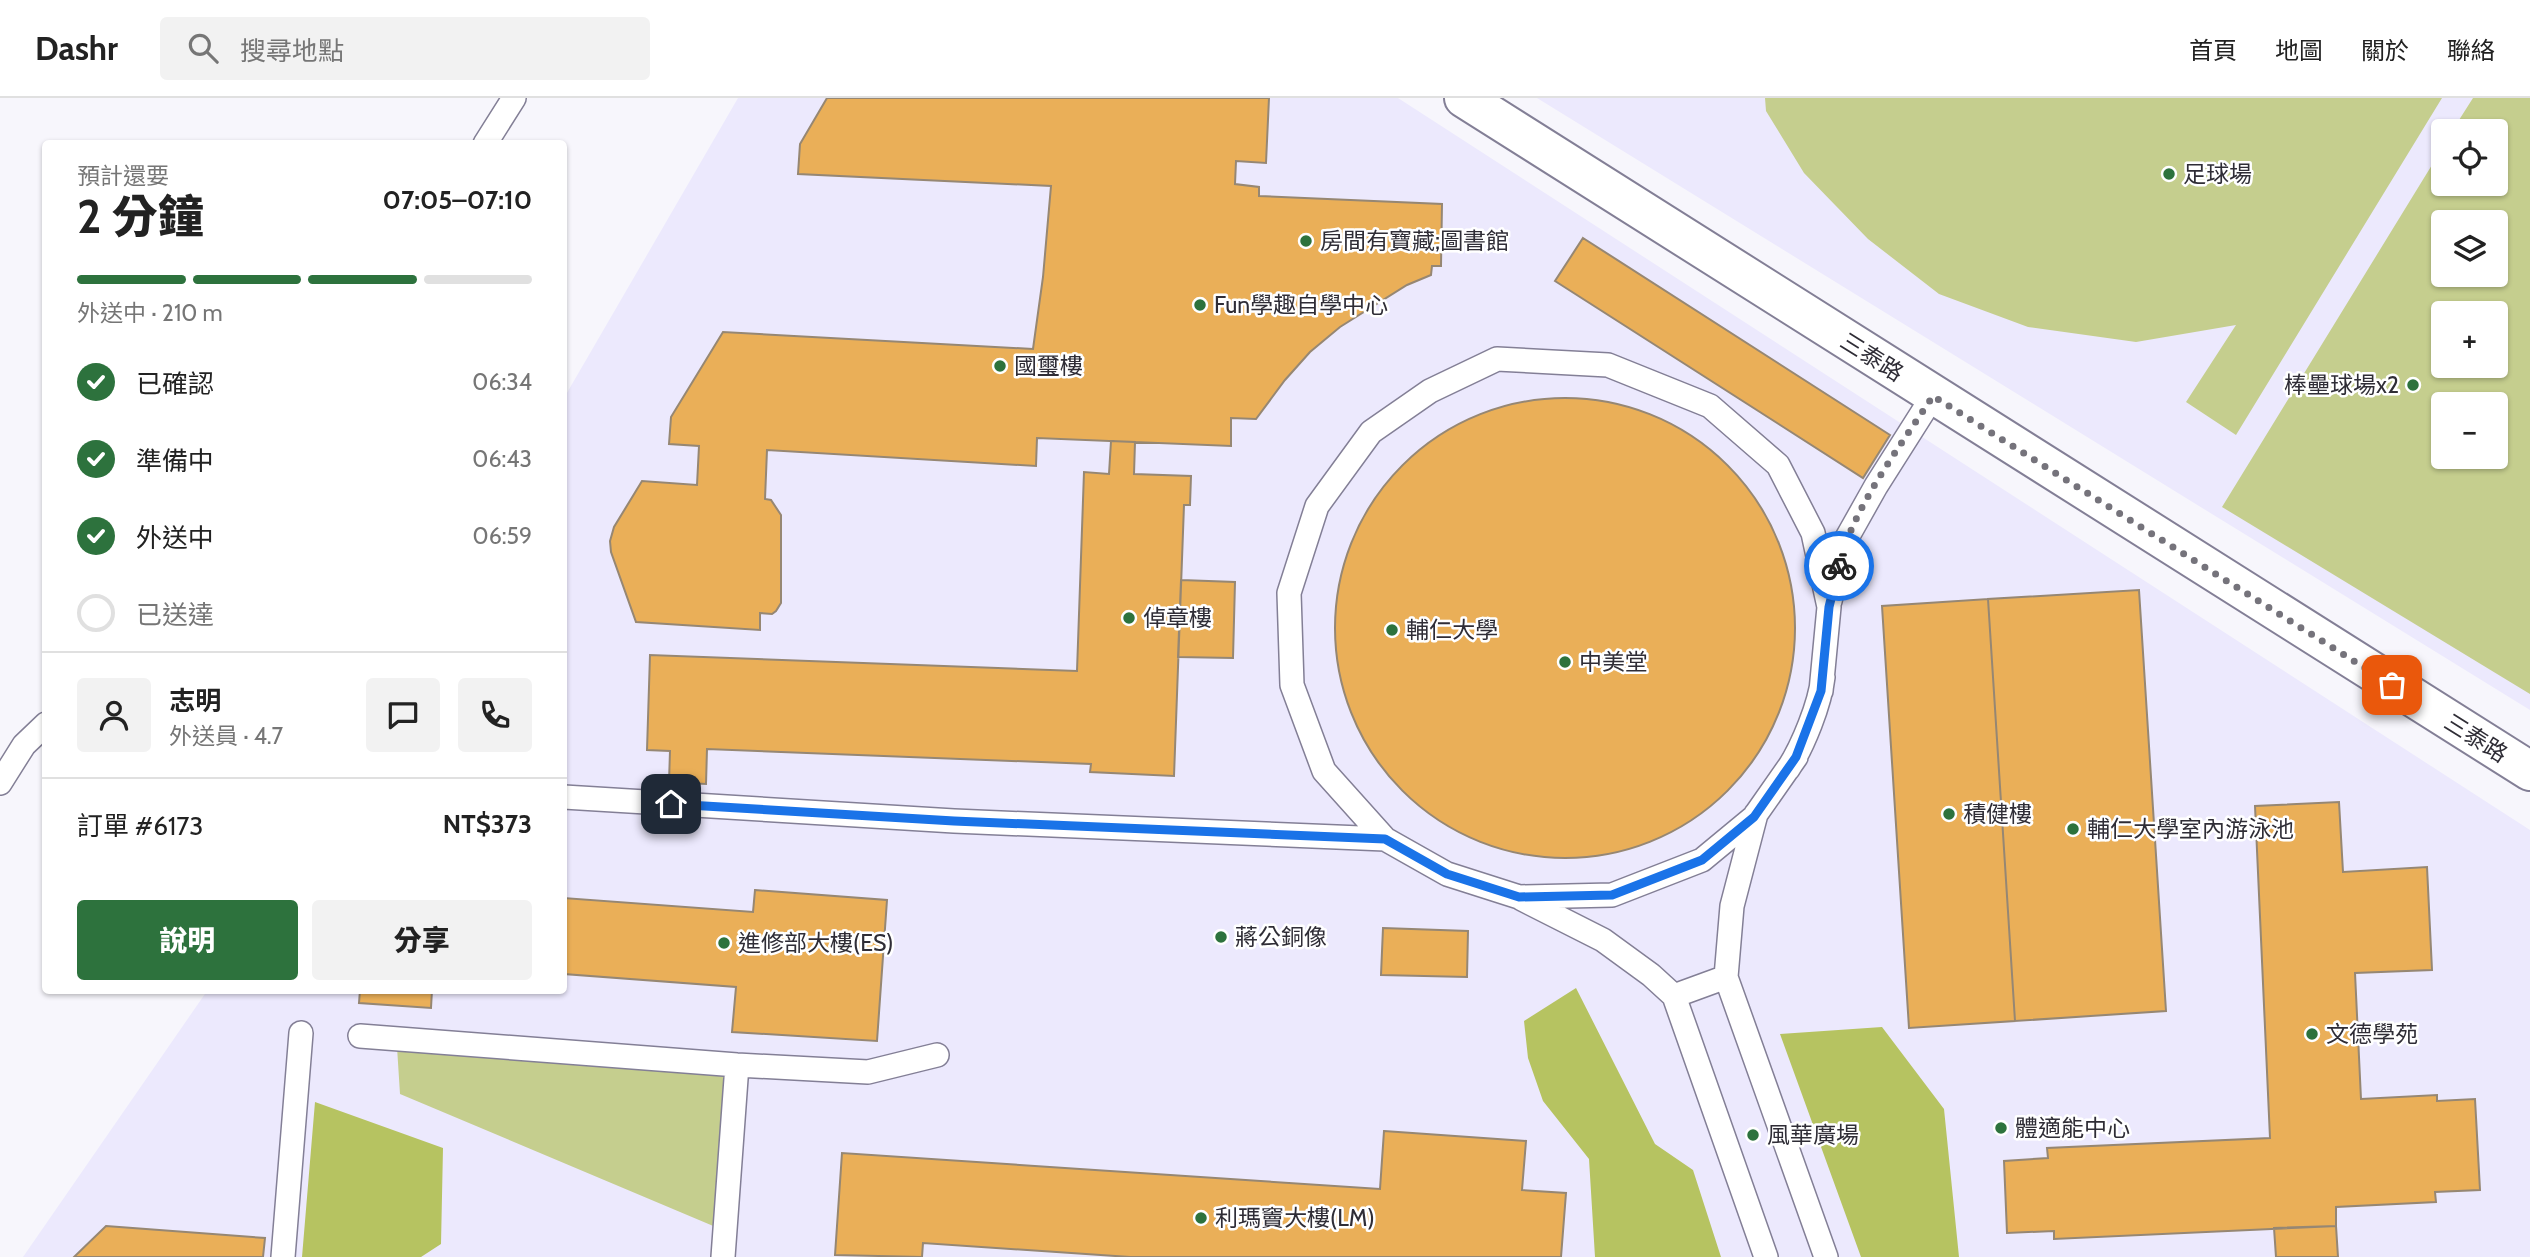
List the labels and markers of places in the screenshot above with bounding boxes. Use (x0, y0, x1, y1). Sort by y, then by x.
place label: 足球場 (2183, 160, 2252, 188)
marker: 足球場 (2161, 166, 2177, 182)
place label: 房間有寶藏;圖書館 (1320, 227, 1509, 255)
marker: 房間有寶藏;圖書館 (1298, 233, 1314, 249)
place label: Fun學趣自學中心 (1214, 291, 1388, 319)
marker: Fun學趣自學中心 (1192, 297, 1208, 313)
place label: 國璽樓 (1014, 352, 1083, 380)
marker: 國璽樓 (992, 358, 1008, 374)
place label: 棒壘球場x2 (2284, 371, 2399, 399)
marker: 棒壘球場x2 (2405, 377, 2421, 393)
place label: 倬章樓 (1143, 604, 1212, 632)
marker: 倬章樓 (1121, 610, 1137, 626)
place label: 輔仁大學 (1406, 616, 1498, 644)
marker: 輔仁大學 (1384, 622, 1400, 638)
place label: 中美堂 (1579, 648, 1648, 676)
marker: 中美堂 (1557, 654, 1573, 670)
pin (2362, 655, 2422, 715)
pin (641, 774, 701, 834)
place label: 積健樓 (1963, 800, 2032, 828)
marker: 積健樓 (1941, 806, 1957, 822)
place label: 輔仁大學室內游泳池 (2087, 815, 2294, 843)
marker: 輔仁大學室內游泳池 (2065, 821, 2081, 837)
place label: 蔣公銅像 (1235, 923, 1327, 951)
place label: 進修部大樓(ES) (738, 929, 894, 957)
marker: 蔣公銅像 (1213, 929, 1229, 945)
marker: 進修部大樓(ES) (716, 935, 732, 951)
place label: 文德學苑 (2326, 1020, 2418, 1048)
marker: 文德學苑 (2304, 1026, 2320, 1042)
place label: 體適能中心 (2015, 1114, 2130, 1142)
marker: 體適能中心 (1993, 1120, 2009, 1136)
place label: 風華廣場 (1767, 1121, 1859, 1149)
marker: 風華廣場 (1745, 1127, 1761, 1143)
place label: 利瑪竇大樓(LM) (1215, 1204, 1375, 1232)
marker: 利瑪竇大樓(LM) (1193, 1210, 1209, 1226)

